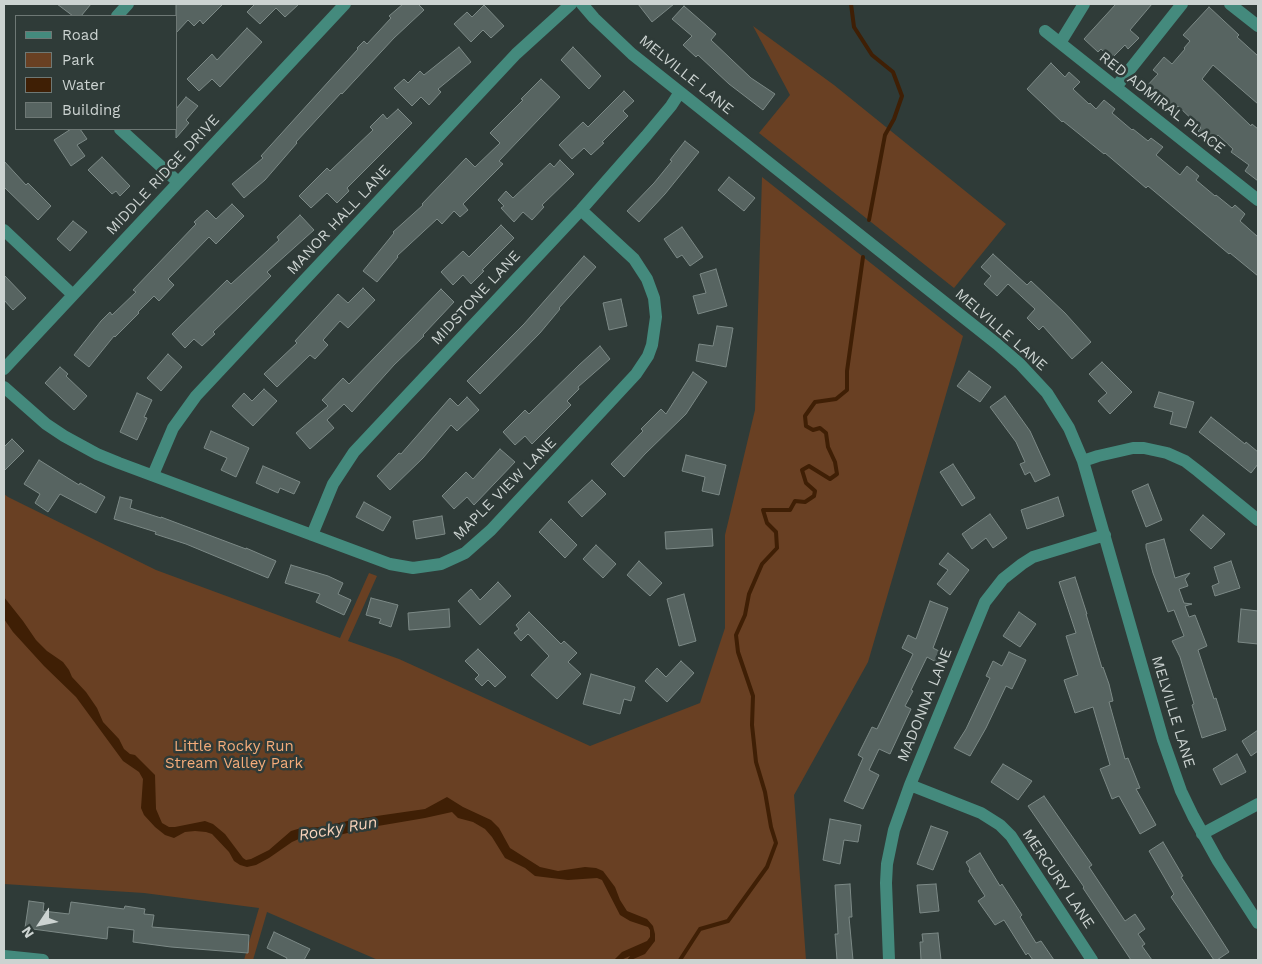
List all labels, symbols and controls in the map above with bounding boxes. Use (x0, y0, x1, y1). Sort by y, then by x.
legend (15, 15, 178, 130)
text: Road (62, 26, 99, 44)
street label: MELVILLE LANE (635, 31, 737, 119)
street label: RED ADMIRAL PLACE (1095, 48, 1229, 158)
text: Park (62, 51, 94, 69)
text: Water (62, 76, 105, 94)
text: Building (62, 101, 120, 119)
street label: MIDDLE RIDGE DRIVE (103, 111, 223, 239)
street label: MANOR HALL LANE (284, 161, 394, 279)
street label: MIDSTONE LANE (428, 247, 524, 349)
street label: MELVILLE LANE (951, 285, 1051, 375)
street label: MAPLE VIEW LANE (450, 434, 560, 544)
street label: MADONNA LANE (894, 645, 956, 765)
street label: MELVILLE LANE (1147, 654, 1199, 770)
park label: Little Rocky Run Stream Valley Park (165, 738, 303, 773)
water label: Rocky Run (297, 813, 379, 845)
street label: MERCURY LANE (1018, 826, 1098, 932)
north arrow (15, 899, 65, 949)
text: N (18, 924, 37, 941)

